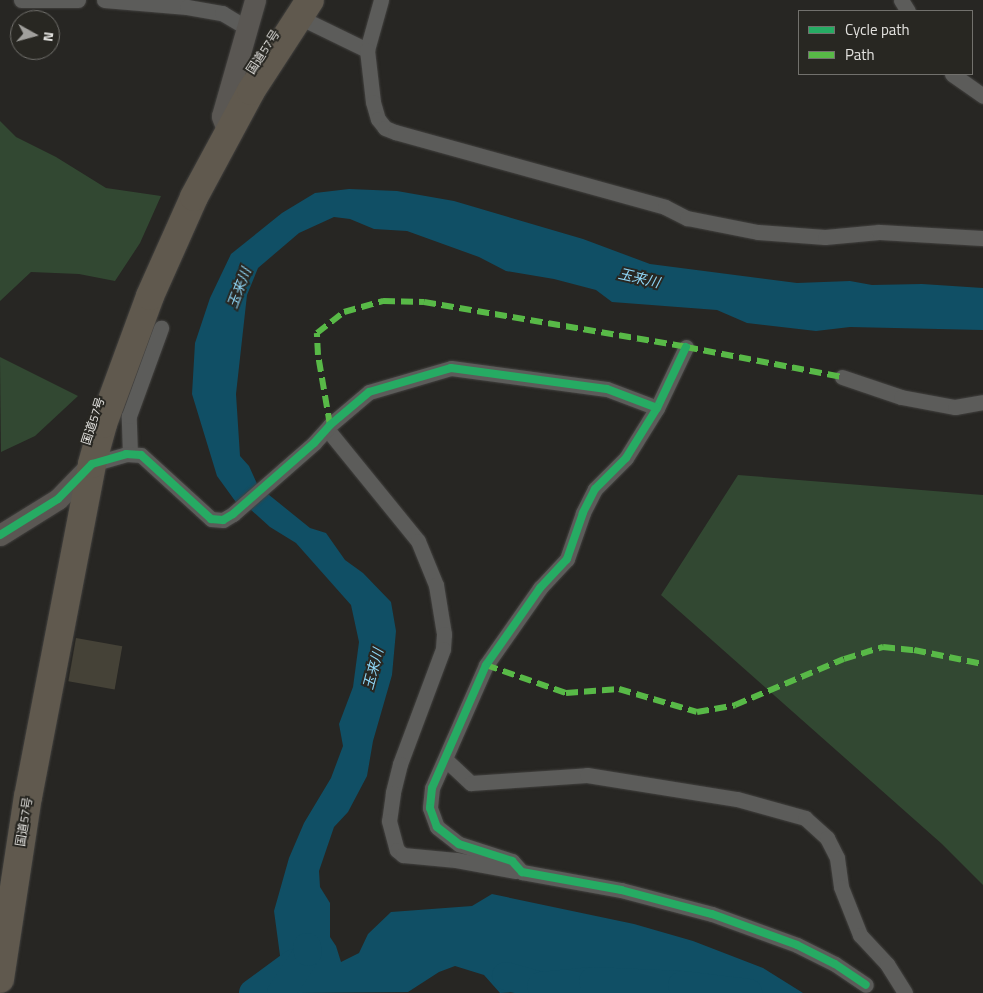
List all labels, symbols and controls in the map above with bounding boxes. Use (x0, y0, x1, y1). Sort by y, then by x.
north arrow (10, 10, 60, 60)
legend (798, 10, 973, 75)
text: Cycle path (845, 18, 910, 41)
street label: 国道57号 (243, 27, 283, 77)
text: N (38, 31, 60, 43)
text: Path (845, 43, 875, 66)
water label: 玉来川 (224, 265, 254, 311)
water label: 玉来川 (617, 265, 661, 291)
street label: 国道57号 (79, 395, 107, 447)
water label: 玉来川 (359, 647, 387, 691)
street label: 国道57号 (13, 796, 35, 848)

